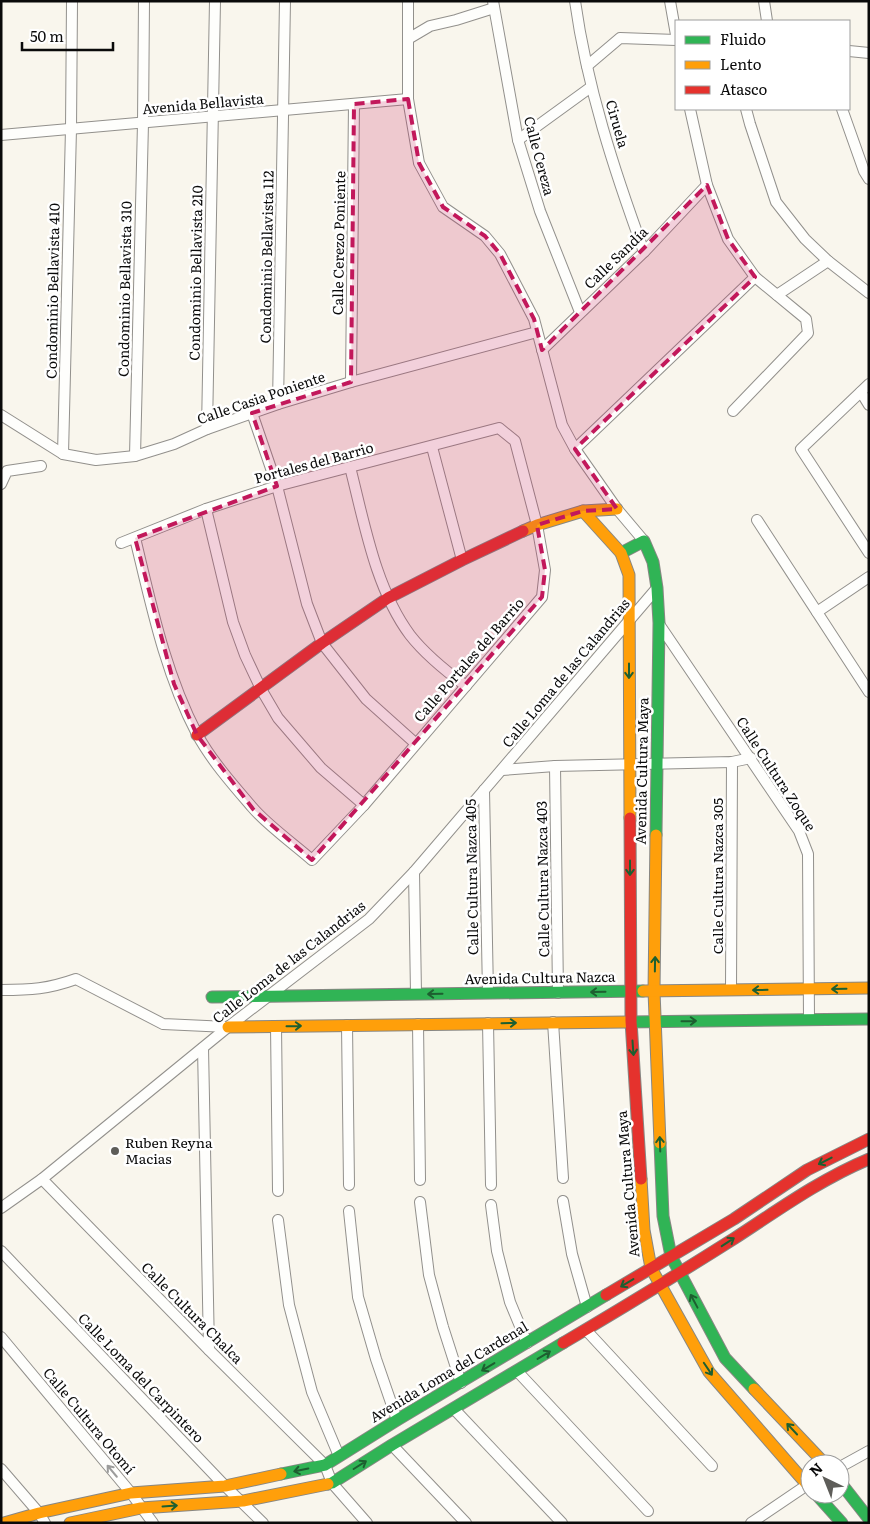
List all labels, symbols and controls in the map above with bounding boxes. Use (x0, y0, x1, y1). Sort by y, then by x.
scale bar (22, 20, 114, 52)
legend (675, 20, 850, 110)
text: 50 m (30, 24, 64, 47)
text: Fluido (720, 27, 766, 50)
text: Lento (720, 52, 762, 75)
text: Atasco (720, 77, 767, 100)
street label: Avenida Bellavista (141, 88, 265, 118)
street label: Ciruela (602, 97, 634, 151)
street label: Calle Cereza (520, 114, 560, 198)
street label: Condominio Bellavista 112 (254, 170, 278, 344)
street label: Calle Cerezo Poniente (327, 171, 349, 315)
street label: Condominio Bellavista 210 (183, 185, 207, 361)
street label: Condominio Bellavista 310 (112, 201, 136, 377)
street label: Condominio Bellavista 410 (40, 203, 64, 379)
street label: Calle Sandía (579, 221, 652, 293)
street label: Calle Casia Poniente (194, 366, 327, 428)
street label: Portales del Barrio (252, 437, 376, 488)
street label: Calle Portales del Barrio (408, 593, 528, 726)
street label: Calle Loma de las Calandrias (497, 593, 634, 751)
one-way arrow (624, 662, 633, 678)
street label: Avenida Cultura Maya (630, 697, 652, 845)
street label: Calle Cultura Zoque (732, 712, 821, 835)
street label: Calle Cultura Nazca 305 (707, 798, 727, 954)
street label: Calle Cultura Nazca 405 (460, 799, 482, 955)
street label: Calle Cultura Nazca 403 (531, 800, 553, 958)
one-way arrow (625, 860, 635, 876)
street label: Calle Loma de las Calandrias (208, 895, 369, 1027)
one-way arrow (650, 957, 660, 973)
street label: Avenida Cultura Nazca (464, 966, 616, 988)
one-way arrow (831, 984, 847, 993)
one-way arrow (753, 985, 769, 995)
one-way arrow (590, 987, 606, 997)
one-way arrow (428, 989, 444, 999)
one-way arrow (680, 1016, 697, 1026)
one-way arrow (500, 1018, 517, 1028)
one-way arrow (286, 1021, 302, 1031)
one-way arrow (628, 1040, 637, 1056)
street label: Avenida Cultura Maya (611, 1109, 643, 1258)
place label: Ruben Reyna Macias (125, 1132, 213, 1168)
one-way arrow (655, 1137, 665, 1153)
marker: Ruben Reyna Macias (109, 1145, 121, 1157)
one-way arrow (818, 1157, 833, 1166)
one-way arrow (720, 1237, 734, 1247)
street label: Calle Cultura Chalca (137, 1257, 248, 1368)
one-way arrow (621, 1278, 635, 1288)
one-way arrow (689, 1293, 699, 1308)
street label: Calle Loma del Carpintero (74, 1308, 209, 1447)
street label: Avenida Loma del Cardenal (366, 1316, 532, 1426)
one-way arrow (537, 1349, 551, 1359)
one-way arrow (482, 1362, 496, 1372)
one-way arrow (703, 1362, 713, 1376)
street label: Calle Cultura Otomí (39, 1363, 141, 1478)
one-way arrow (786, 1422, 798, 1435)
north arrow (800, 1454, 850, 1504)
text: N (804, 1457, 827, 1480)
one-way arrow (353, 1460, 367, 1470)
one-way arrow (107, 1465, 118, 1478)
one-way arrow (294, 1466, 310, 1475)
one-way arrow (161, 1502, 177, 1511)

